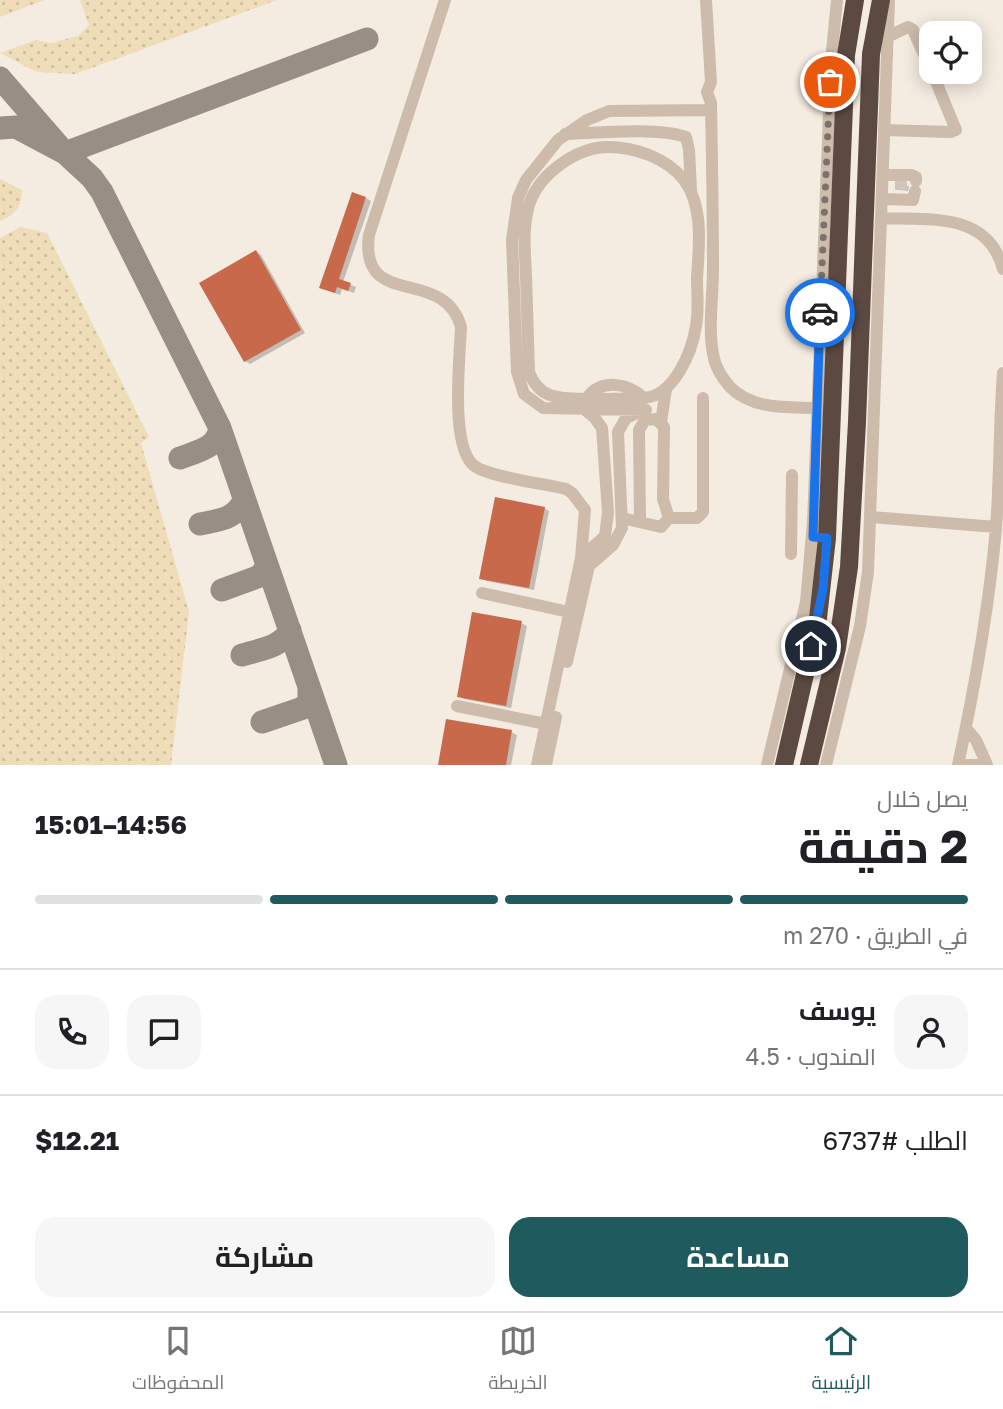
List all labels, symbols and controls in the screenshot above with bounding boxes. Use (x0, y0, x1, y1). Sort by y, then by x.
map controls (919, 21, 982, 84)
button: locate (919, 21, 982, 84)
pin (800, 52, 860, 112)
icon: bag (811, 63, 849, 101)
courier (785, 278, 855, 348)
icon: car (801, 294, 839, 332)
pin (781, 616, 841, 676)
icon: home (792, 627, 830, 665)
text: يصل خلال (877, 784, 968, 812)
text: 14:56–15:01 (35, 809, 187, 840)
text: 2 دقيقة (798, 818, 968, 873)
text: في الطريق · 270 m (783, 921, 968, 949)
button: phone (35, 995, 109, 1069)
button: chat (127, 995, 201, 1069)
text: يوسف (799, 995, 876, 1026)
button: person (894, 995, 968, 1069)
text: المندوب · 4.5 (746, 1042, 876, 1070)
text: $12.21 (35, 1125, 119, 1156)
text: الطلب #6737 (822, 1125, 968, 1156)
button: مشاركة (35, 1217, 495, 1297)
button: مساعدة (509, 1217, 968, 1297)
tab: المحفوظات (132, 1322, 224, 1400)
tab: الخريطة (488, 1322, 548, 1400)
tab: الرئيسية (811, 1322, 871, 1400)

